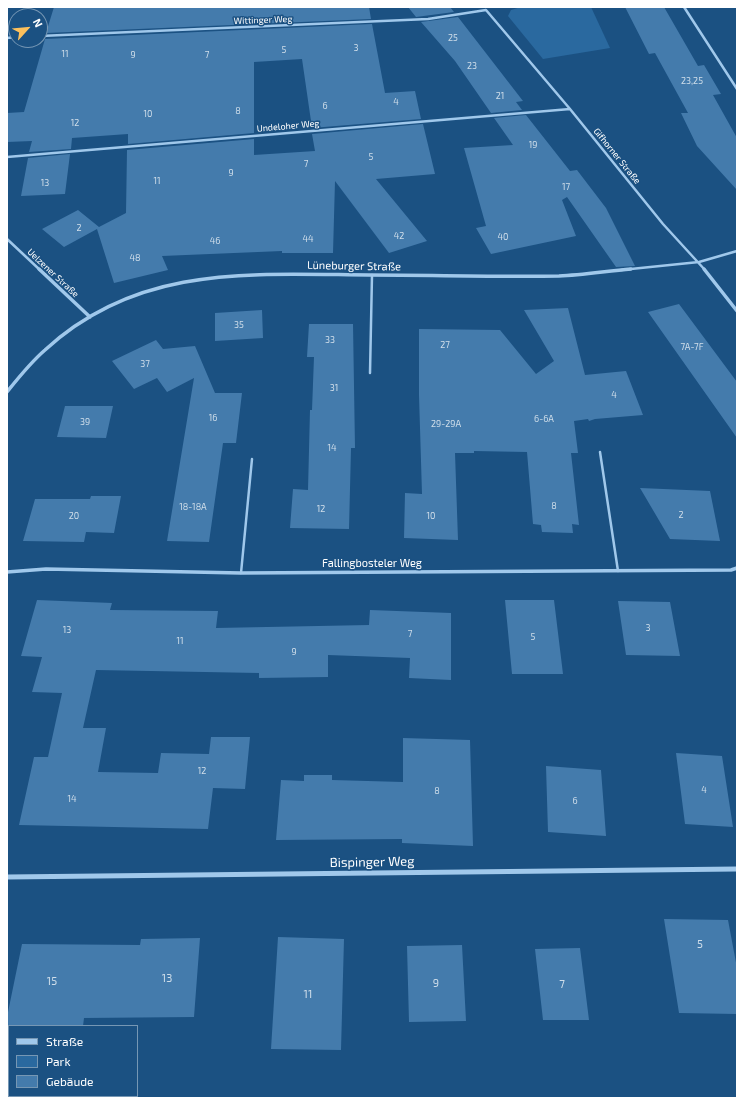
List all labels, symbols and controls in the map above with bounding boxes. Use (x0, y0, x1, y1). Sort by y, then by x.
north arrow (8, 8, 48, 48)
street label: Wittinger Weg (233, 14, 293, 26)
text: N (31, 16, 46, 29)
house number: 25 (448, 33, 458, 43)
house number: 3 (353, 43, 359, 53)
house number: 5 (282, 45, 286, 55)
house number: 11 (61, 49, 69, 59)
house number: 9 (130, 50, 136, 60)
house number: 7 (205, 50, 209, 60)
house number: 23 (467, 61, 477, 71)
house number: 23,25 (681, 76, 703, 86)
house number: 21 (496, 91, 504, 101)
house number: 4 (393, 97, 399, 107)
house number: 6 (322, 101, 328, 111)
house number: 8 (235, 106, 241, 116)
house number: 10 (143, 109, 153, 119)
house number: 12 (71, 118, 79, 128)
street label: Undeloher Weg (256, 118, 320, 134)
street label: Gifhorner Straße (591, 126, 643, 186)
house number: 19 (529, 140, 537, 150)
house number: 5 (369, 152, 373, 162)
house number: 7 (304, 159, 308, 169)
house number: 9 (228, 168, 234, 178)
house number: 11 (153, 176, 161, 186)
house number: 13 (41, 178, 49, 188)
house number: 17 (562, 182, 570, 192)
house number: 2 (76, 223, 82, 233)
house number: 42 (394, 231, 404, 241)
house number: 40 (498, 232, 508, 242)
house number: 44 (302, 234, 314, 244)
house number: 46 (210, 236, 220, 246)
street label: Uelzener Straße (25, 246, 81, 300)
house number: 48 (130, 253, 140, 263)
street label: Lüneburger Straße (307, 259, 401, 273)
house number: 35 (234, 320, 244, 330)
house number: 33 (325, 335, 335, 345)
house number: 27 (440, 340, 450, 350)
house number: 7A-7F (680, 342, 704, 352)
house number: 37 (140, 359, 150, 369)
house number: 31 (330, 383, 338, 393)
house number: 4 (611, 390, 617, 400)
house number: 16 (209, 413, 217, 423)
house number: 6-6A (534, 414, 554, 424)
house number: 39 (80, 417, 90, 427)
house number: 29-29A (431, 419, 461, 429)
house number: 14 (327, 443, 337, 453)
house number: 8 (551, 501, 557, 511)
house number: 18-18A (179, 502, 207, 512)
house number: 12 (317, 504, 325, 514)
house number: 2 (678, 510, 684, 520)
house number: 20 (69, 511, 79, 521)
house number: 10 (426, 511, 436, 521)
street label: Fallingbosteler Weg (322, 556, 422, 570)
house number: 3 (645, 623, 651, 633)
house number: 13 (63, 625, 71, 635)
house number: 7 (408, 629, 412, 639)
house number: 5 (531, 632, 535, 642)
house number: 11 (176, 636, 184, 646)
house number: 9 (291, 647, 297, 657)
house number: 12 (198, 766, 206, 776)
house number: 4 (701, 785, 707, 795)
house number: 8 (434, 786, 440, 796)
house number: 14 (67, 794, 77, 804)
house number: 6 (572, 796, 578, 806)
street label: Bispinger Weg (329, 853, 415, 871)
house number: 5 (697, 937, 703, 951)
house number: 13 (162, 971, 172, 985)
house number: 15 (47, 974, 57, 988)
house number: 9 (433, 976, 439, 990)
house number: 7 (559, 977, 565, 991)
house number: 11 (304, 987, 312, 1001)
legend (8, 1025, 138, 1097)
text: Straße (46, 1034, 83, 1048)
text: Park (46, 1054, 71, 1068)
text: Gebäude (46, 1074, 94, 1088)

